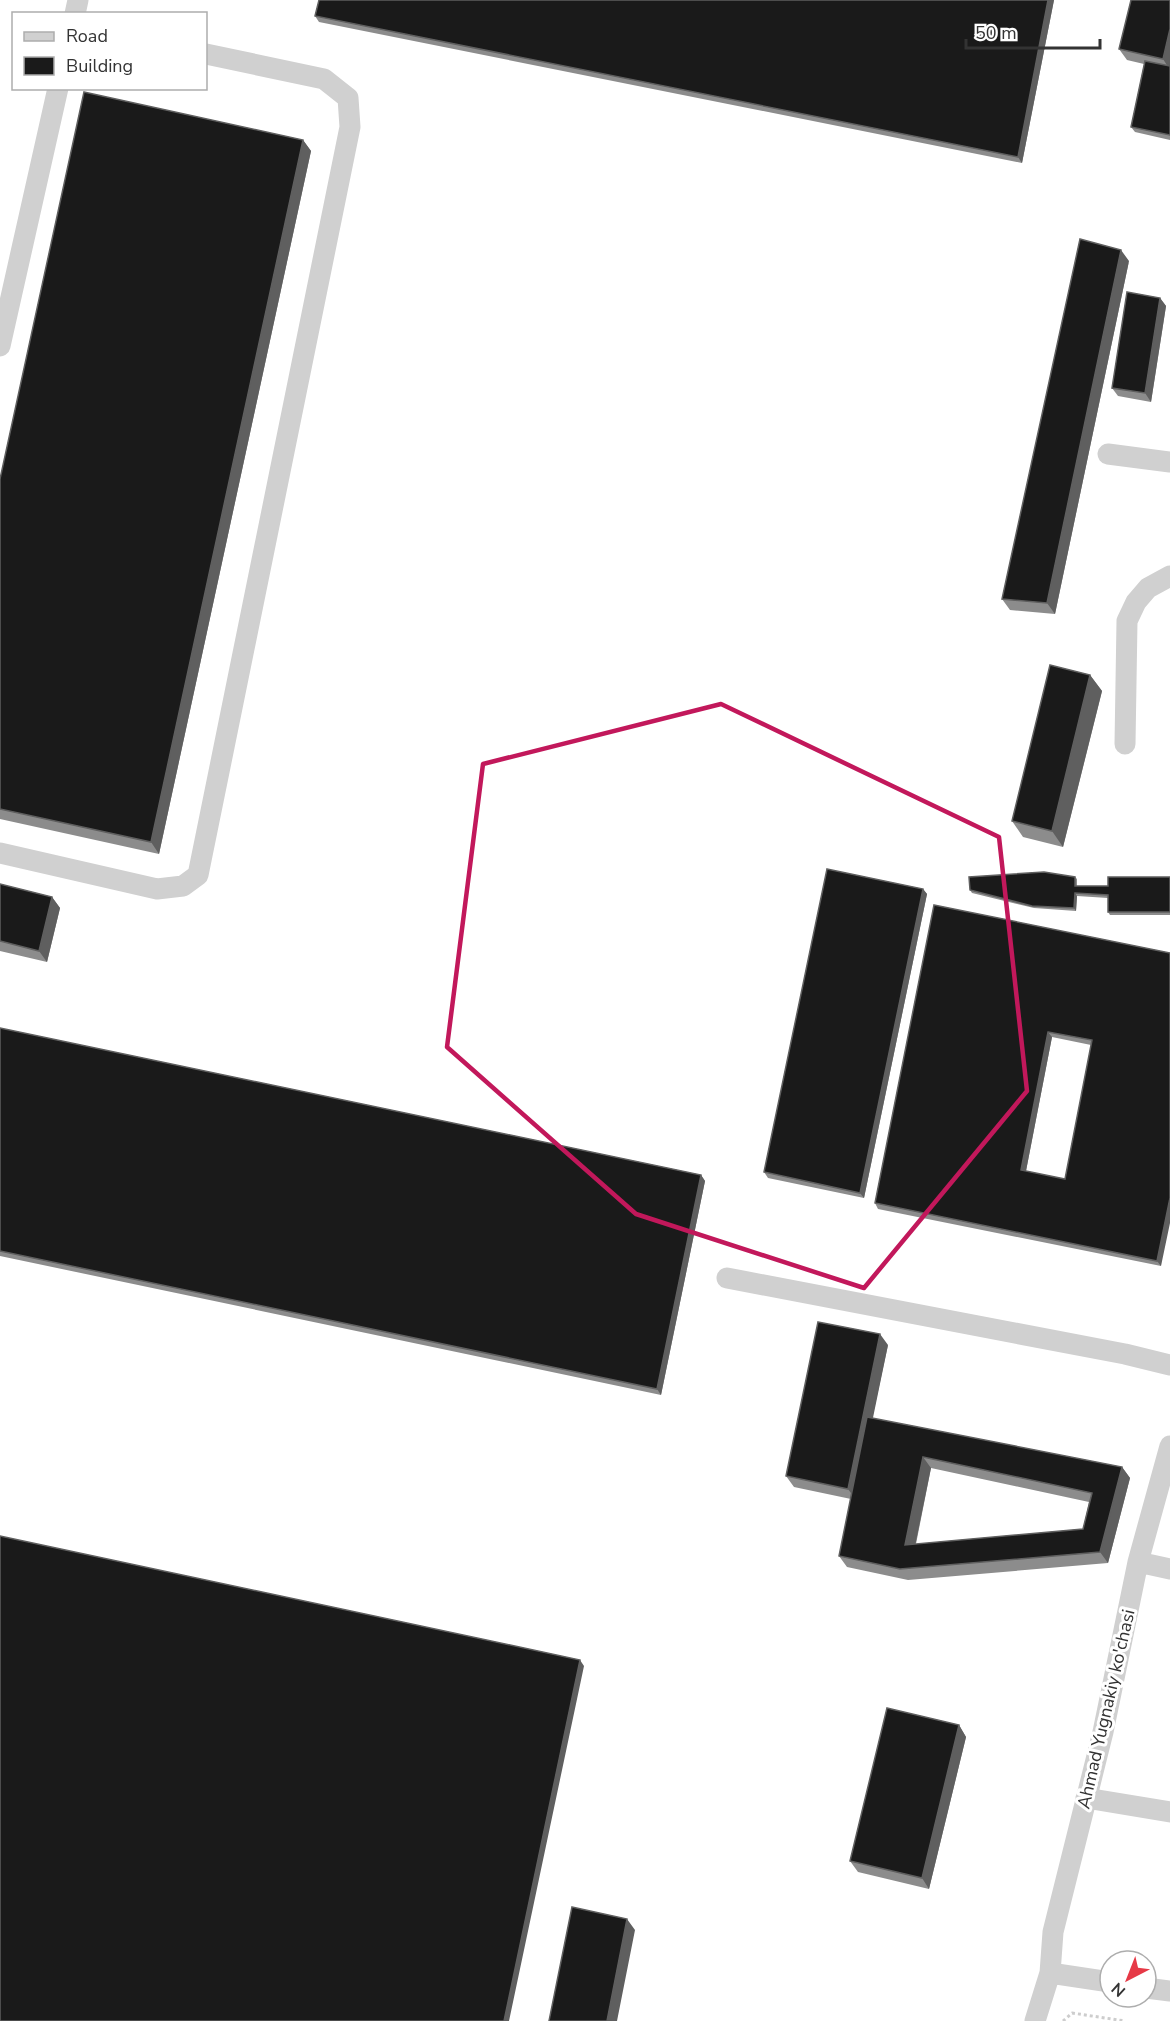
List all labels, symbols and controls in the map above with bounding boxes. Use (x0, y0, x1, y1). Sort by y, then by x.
legend (12, 12, 207, 90)
scale bar (966, 12, 1100, 50)
text: 50 m (975, 21, 1017, 45)
text: Road (66, 24, 108, 48)
text: Building (66, 54, 133, 78)
street label: Ahmad Yugnakiy ko'chasi (1071, 1607, 1141, 1811)
north arrow (1098, 1949, 1158, 2009)
text: N (1107, 1977, 1130, 2002)

